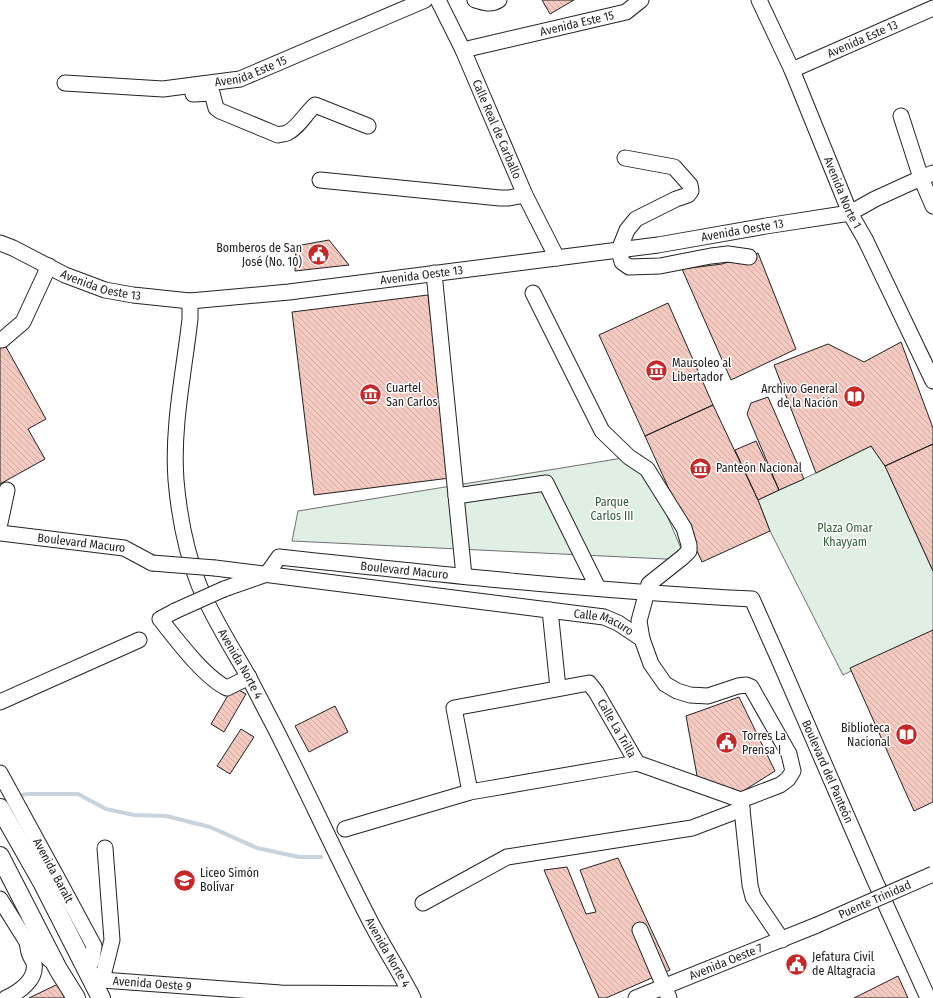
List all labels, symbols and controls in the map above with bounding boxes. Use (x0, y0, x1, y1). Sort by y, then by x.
street label: Avenida Este 15 (539, 8, 616, 39)
street label: Avenida Este 13 (825, 17, 900, 61)
street label: Avenida Este 15 (214, 53, 289, 89)
street label: Calle Real de Carballo (469, 77, 524, 181)
street label: Avenida Norte 1 (821, 155, 864, 231)
street label: Avenida Oeste 13 (700, 216, 784, 244)
place label: Bomberos de San José (No. 10) (216, 241, 302, 269)
public building icon: Bomberos de San José (No. 10) (305, 242, 331, 268)
street label: Avenida Oeste 13 (379, 263, 464, 287)
street label: Avenida Oeste 13 (58, 267, 142, 303)
place label: Mausoleo al Libertador (672, 356, 731, 384)
museum icon: Mausoleo al Libertador (643, 357, 669, 383)
place label: Cuartel San Carlos (386, 381, 438, 409)
museum icon: Cuartel San Carlos (358, 382, 384, 408)
place label: Archivo General de la Nación (761, 382, 838, 410)
library icon: Archivo General de la Nación (841, 383, 867, 409)
museum icon: Panteón Nacional (688, 455, 714, 481)
place label: Panteón Nacional (716, 461, 802, 475)
park label: Parque Carlos III (591, 495, 633, 523)
park label: Plaza Omar Khayyam (817, 521, 873, 549)
street label: Boulevard Macuro (37, 531, 126, 555)
street label: Boulevard Macuro (360, 559, 449, 582)
street label: Calle Macuro (573, 606, 636, 638)
street label: Avenida Norte 4 (215, 626, 266, 701)
street label: Calle La Trilla (594, 696, 639, 760)
street label: Boulevard del Panteón (799, 718, 856, 825)
place label: Biblioteca Nacional (841, 721, 890, 749)
library icon: Biblioteca Nacional (893, 722, 919, 748)
place label: Torres La Prensa I (742, 729, 786, 757)
public building icon: Torres La Prensa I (713, 730, 739, 756)
street label: Avenida Baralt (30, 836, 76, 905)
place label: Liceo Simón Bolívar (200, 866, 259, 894)
school or university icon: Liceo Simón Bolívar (171, 867, 197, 893)
street label: Puente Trinidad (836, 878, 913, 922)
street label: Avenida Norte 4 (362, 915, 413, 990)
street label: Avenida Oeste 7 (687, 941, 765, 983)
place label: Jefatura Civil de Altagracia (812, 950, 876, 978)
public building icon: Jefatura Civil de Altagracia (783, 951, 809, 977)
street label: Avenida Oeste 9 (112, 974, 192, 994)

